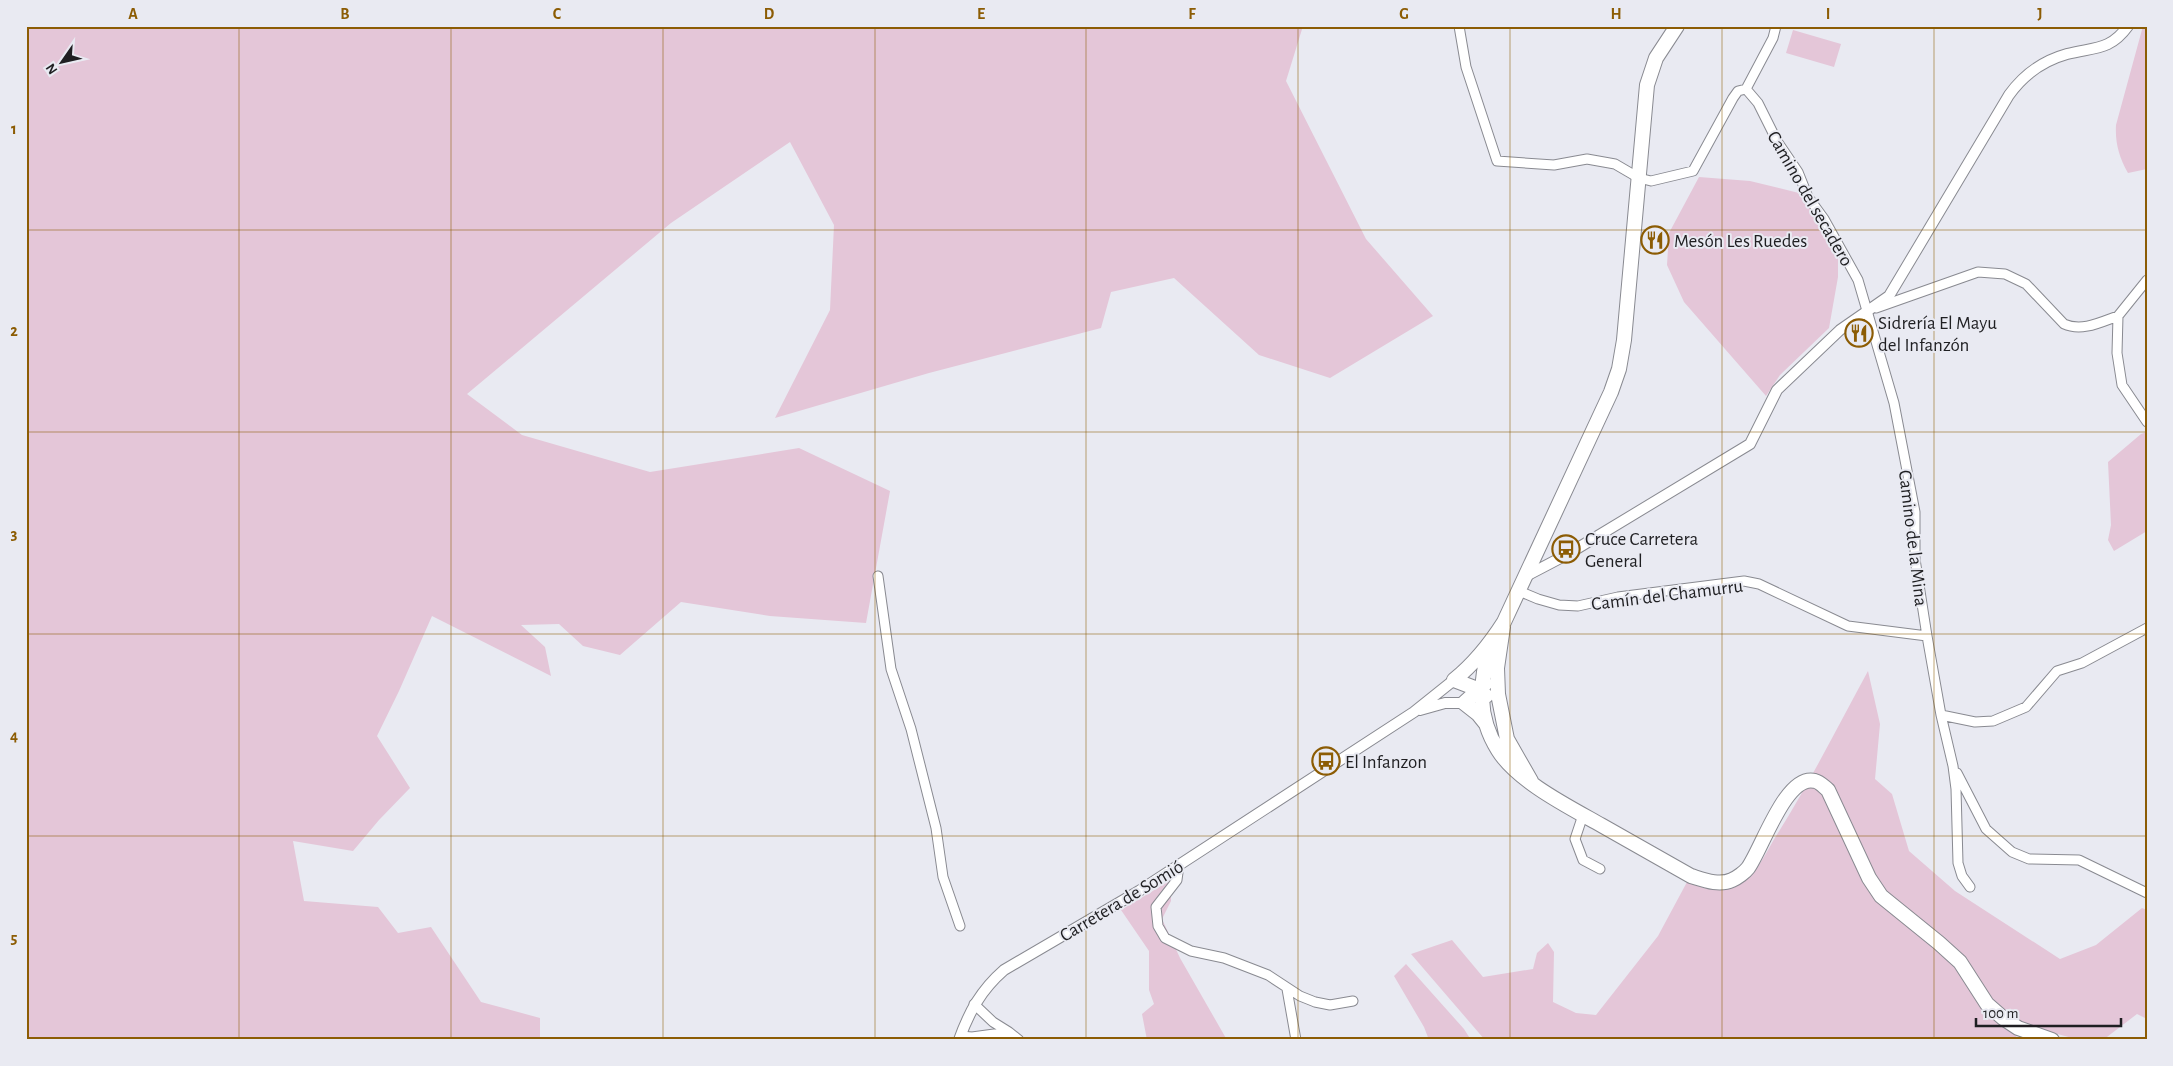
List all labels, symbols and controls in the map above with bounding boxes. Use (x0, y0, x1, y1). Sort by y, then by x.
text: A (128, 6, 138, 22)
text: B (340, 6, 350, 22)
text: C (553, 6, 562, 22)
text: D (764, 6, 775, 22)
text: E (977, 6, 985, 22)
text: F (1188, 6, 1196, 22)
text: G (1399, 6, 1409, 22)
text: H (1610, 6, 1622, 22)
text: I (1826, 6, 1830, 22)
text: J (2037, 6, 2043, 22)
north arrow (38, 38, 88, 88)
text: N (44, 61, 61, 77)
text: 1 (11, 121, 17, 137)
street label: Camino del secadero (1763, 128, 1856, 270)
restaurant icon: Mesón Les Ruedes (1640, 225, 1670, 255)
place label: Mesón Les Ruedes (1674, 232, 1807, 251)
place label: Sidrería El Mayu del Infanzón (1878, 314, 1997, 355)
restaurant icon: Sidrería El Mayu del Infanzón (1844, 318, 1874, 348)
text: 2 (10, 323, 18, 339)
street label: Camino de la Mina (1895, 469, 1930, 608)
text: 3 (11, 526, 18, 542)
place label: Cruce Carretera General (1585, 530, 1699, 571)
bus stop icon: Cruce Carretera General (1551, 534, 1581, 564)
street label: Camín del Chamurru (1590, 577, 1744, 614)
text: 4 (10, 728, 18, 744)
bus stop icon: El Infanzon (1311, 746, 1341, 776)
place label: El Infanzon (1345, 753, 1427, 772)
street label: Carretera de Somió (1057, 857, 1187, 946)
text: 5 (11, 930, 18, 946)
scale bar (1976, 996, 2120, 1028)
text: 100 m (1983, 1006, 2018, 1021)

